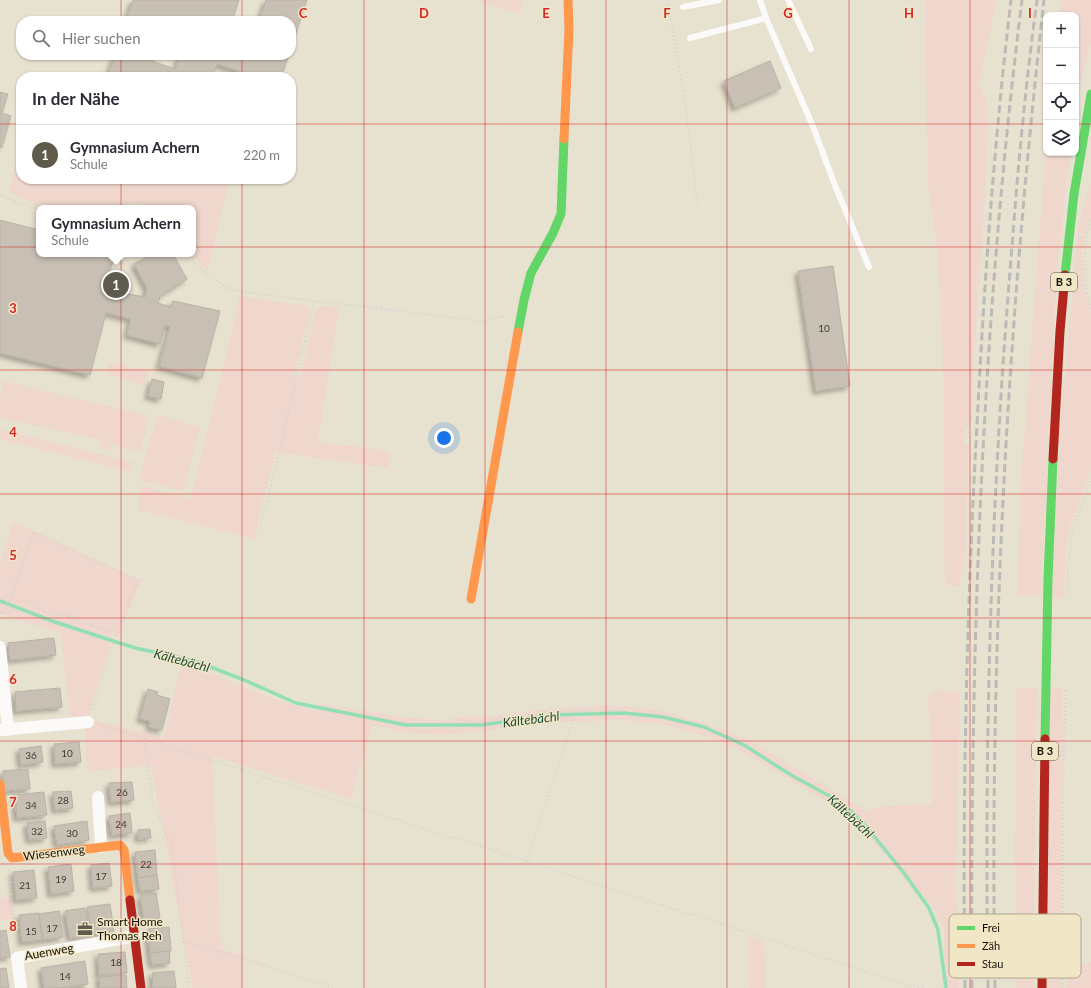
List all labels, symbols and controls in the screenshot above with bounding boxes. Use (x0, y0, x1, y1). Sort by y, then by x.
text: C (299, 5, 308, 21)
text: D (419, 5, 429, 21)
text: E (542, 5, 550, 21)
text: F (663, 5, 671, 21)
text: G (783, 5, 793, 21)
text: H (904, 5, 914, 21)
text: I (1028, 5, 1032, 21)
map controls (1043, 12, 1079, 156)
button: + (1043, 12, 1079, 48)
search box (16, 16, 296, 60)
icon: search (30, 27, 52, 49)
text: Hier suchen (62, 29, 141, 47)
button: − (1043, 48, 1079, 84)
button: locate (1043, 84, 1079, 120)
text: In der Nähe (32, 88, 120, 109)
button: layers (1043, 120, 1079, 156)
text: Gymnasium Achern (70, 138, 200, 156)
text: 1 (41, 147, 49, 163)
text: 220 m (243, 147, 280, 163)
text: Schule (70, 156, 108, 172)
popup (36, 205, 196, 257)
text: Gymnasium Achern (51, 214, 181, 232)
text: Schule (51, 232, 89, 248)
pin: 1 (103, 270, 129, 300)
road number: B 3 (1051, 273, 1077, 291)
text: 3 (9, 300, 17, 316)
house number: 10 (818, 322, 830, 334)
text: 4 (9, 424, 17, 440)
your location (434, 428, 454, 448)
text: 5 (9, 547, 17, 563)
water label: Kältebächl (152, 645, 212, 675)
text: 6 (9, 671, 17, 687)
water label: Kältebächl (502, 708, 560, 730)
road number: B 3 (1032, 742, 1058, 760)
house number: 10 (61, 747, 73, 759)
house number: 36 (25, 749, 37, 761)
house number: 26 (116, 786, 128, 798)
water label: Kältebächl (825, 791, 877, 841)
text: 7 (9, 794, 17, 810)
house number: 28 (57, 794, 69, 806)
house number: 34 (25, 799, 37, 811)
house number: 24 (115, 818, 127, 830)
house number: 32 (31, 825, 43, 837)
house number: 30 (66, 827, 78, 839)
street label: Wiesenweg (22, 841, 85, 864)
house number: 22 (140, 858, 152, 870)
house number: 17 (95, 870, 107, 882)
house number: 19 (55, 873, 67, 885)
house number: 21 (19, 879, 31, 891)
place label: Smart Home Thomas Reh (97, 914, 163, 943)
legend (949, 914, 1081, 978)
text: 8 (9, 918, 17, 934)
office icon: Smart Home Thomas Reh (76, 920, 94, 938)
text: Frei (982, 921, 1000, 934)
house number: 17 (46, 922, 58, 934)
house number: 15 (25, 925, 37, 937)
text: Zäh (982, 939, 1000, 952)
street label: Auenweg (23, 940, 75, 963)
house number: 18 (110, 956, 122, 968)
text: Stau (982, 957, 1003, 970)
house number: 14 (59, 970, 71, 982)

